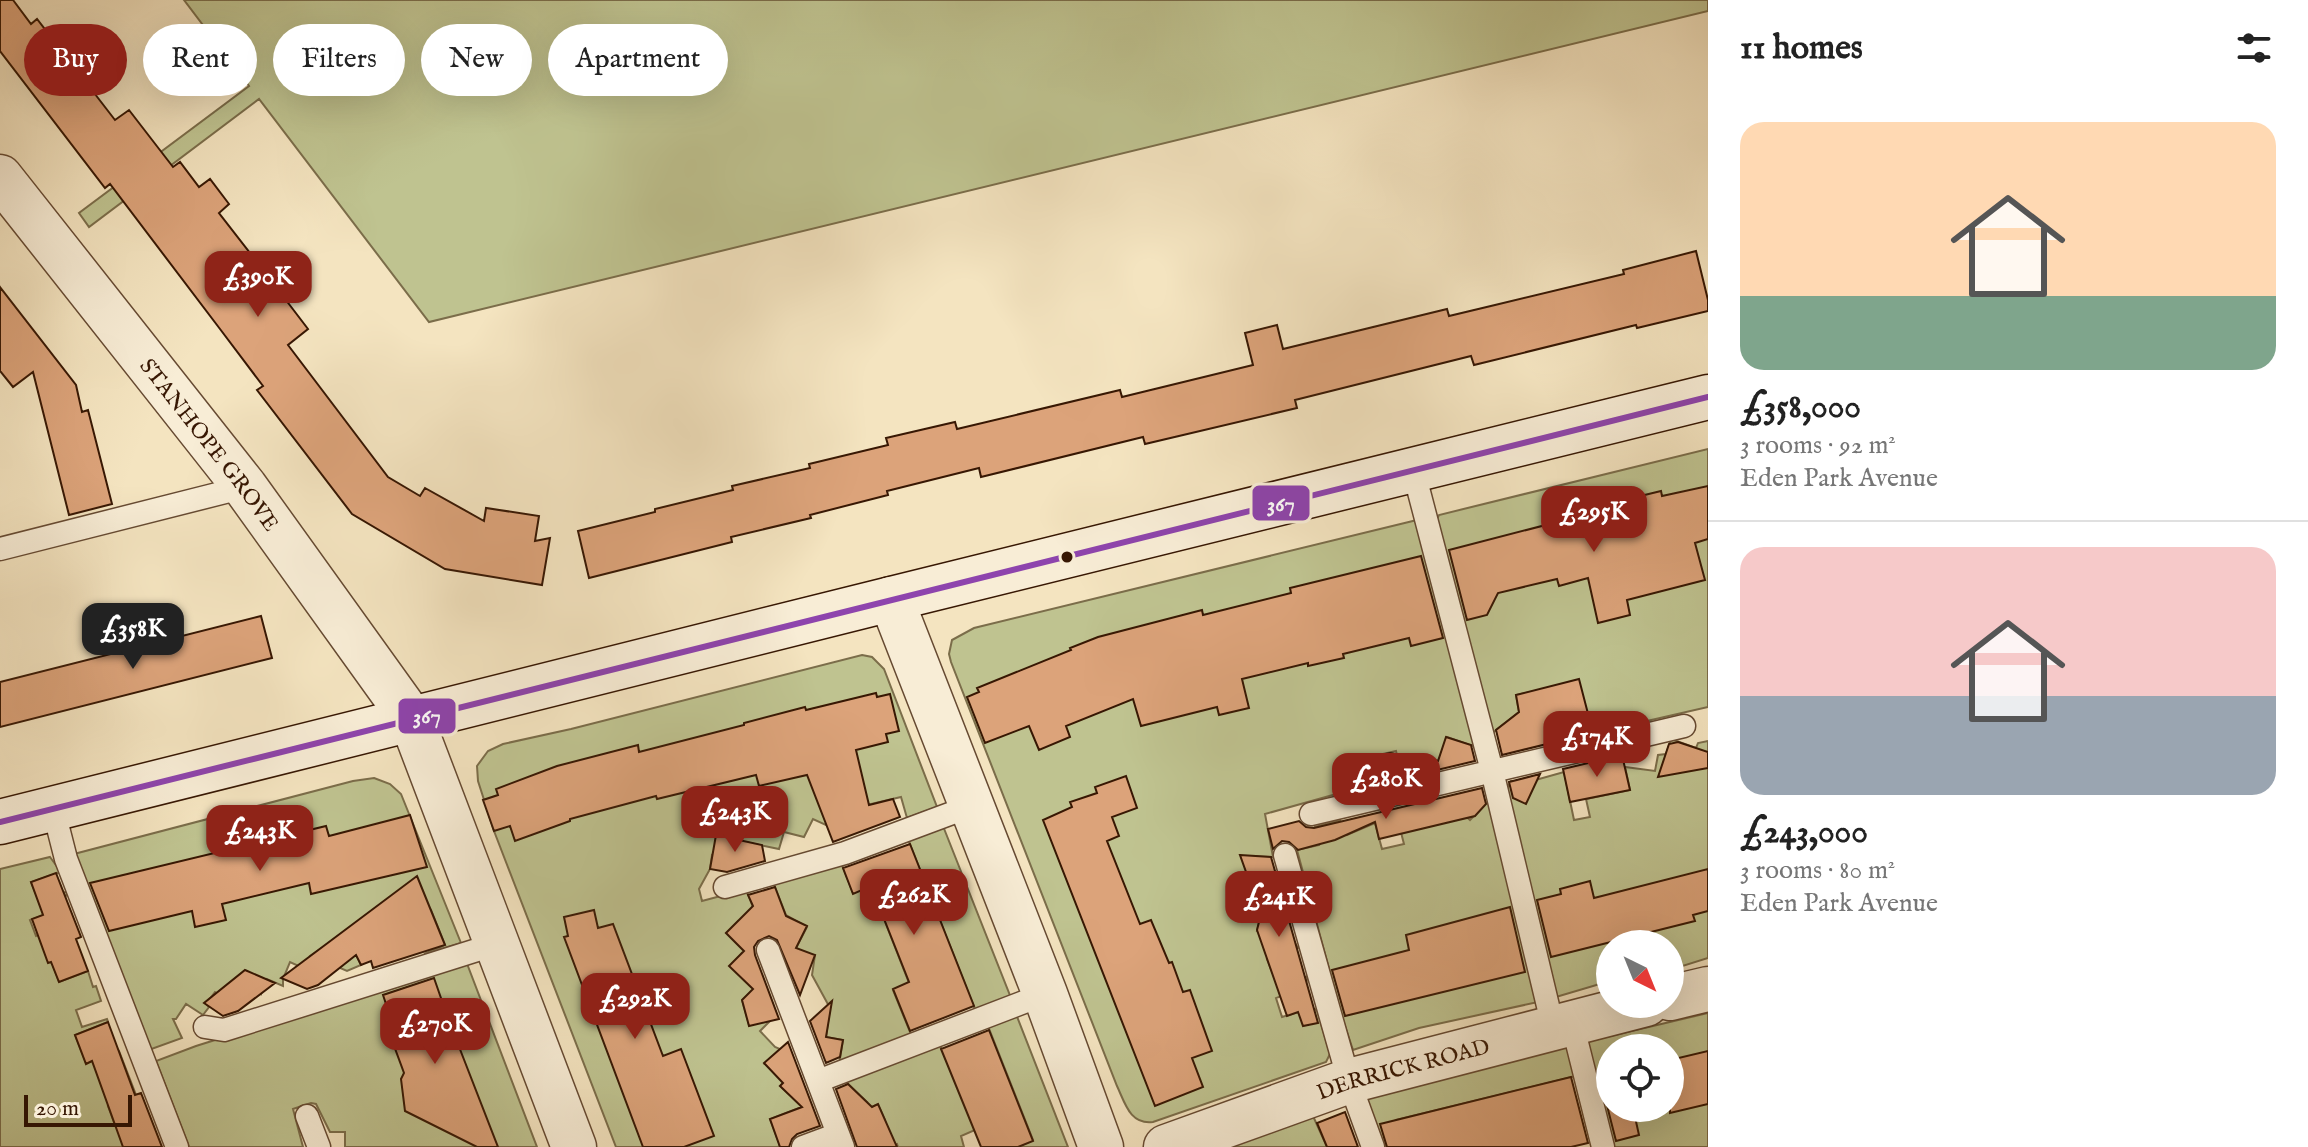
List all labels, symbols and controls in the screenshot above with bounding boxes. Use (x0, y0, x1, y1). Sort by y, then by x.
chip: Buy (24, 24, 127, 96)
chip: Rent (143, 24, 257, 96)
chip: Filters (273, 24, 405, 96)
chip: New (421, 24, 532, 96)
chip: Apartment (548, 24, 728, 96)
icon: filters (2232, 26, 2276, 70)
text: 11 homes (1740, 27, 1863, 70)
icon: home (1936, 174, 2080, 318)
pin: £390K (202, 251, 314, 319)
text: £390K (223, 260, 293, 293)
street label: STANHOPE GROVE (133, 353, 284, 537)
text: £358,000 (1740, 386, 1861, 429)
text: 3 rooms · 92 m² (1740, 429, 1896, 462)
text: Eden Park Avenue (1740, 462, 1938, 495)
line badge: 367 (1251, 484, 1311, 522)
pin: £295K (1538, 486, 1650, 554)
text: 367 (1267, 491, 1295, 519)
text: £295K (1559, 495, 1629, 528)
unlabelled marker (1059, 549, 1075, 565)
icon: home (1936, 599, 2080, 743)
pin: £358K (77, 603, 189, 671)
text: £358K (100, 612, 166, 645)
line badge: 367 (397, 697, 457, 735)
text: 367 (413, 703, 441, 731)
pin: £174K (1541, 711, 1653, 779)
text: £174K (1561, 720, 1633, 753)
pin: £280K (1330, 753, 1442, 821)
text: £280K (1350, 762, 1422, 795)
pin: £243K (679, 786, 791, 854)
text: £243K (699, 795, 771, 828)
pin: £243K (204, 805, 316, 873)
text: £243,000 (1740, 811, 1868, 854)
text: £243K (224, 814, 296, 847)
text: 3 rooms · 80 m² (1740, 854, 1895, 887)
pin: £262K (858, 869, 970, 937)
pin: £241K (1223, 871, 1335, 939)
text: £262K (878, 878, 950, 911)
text: £241K (1243, 880, 1315, 913)
text: Eden Park Avenue (1740, 887, 1938, 920)
north arrow (1596, 930, 1684, 1018)
map controls (1596, 930, 1684, 1122)
pin: £292K (579, 973, 691, 1041)
text: £292K (599, 982, 671, 1015)
pin: £270K (379, 998, 491, 1066)
text: £270K (398, 1007, 472, 1040)
street label: DERRICK ROAD (1313, 1033, 1493, 1107)
button: locate (1596, 1034, 1684, 1122)
scale bar (24, 1091, 132, 1127)
text: 20 m (36, 1095, 79, 1123)

